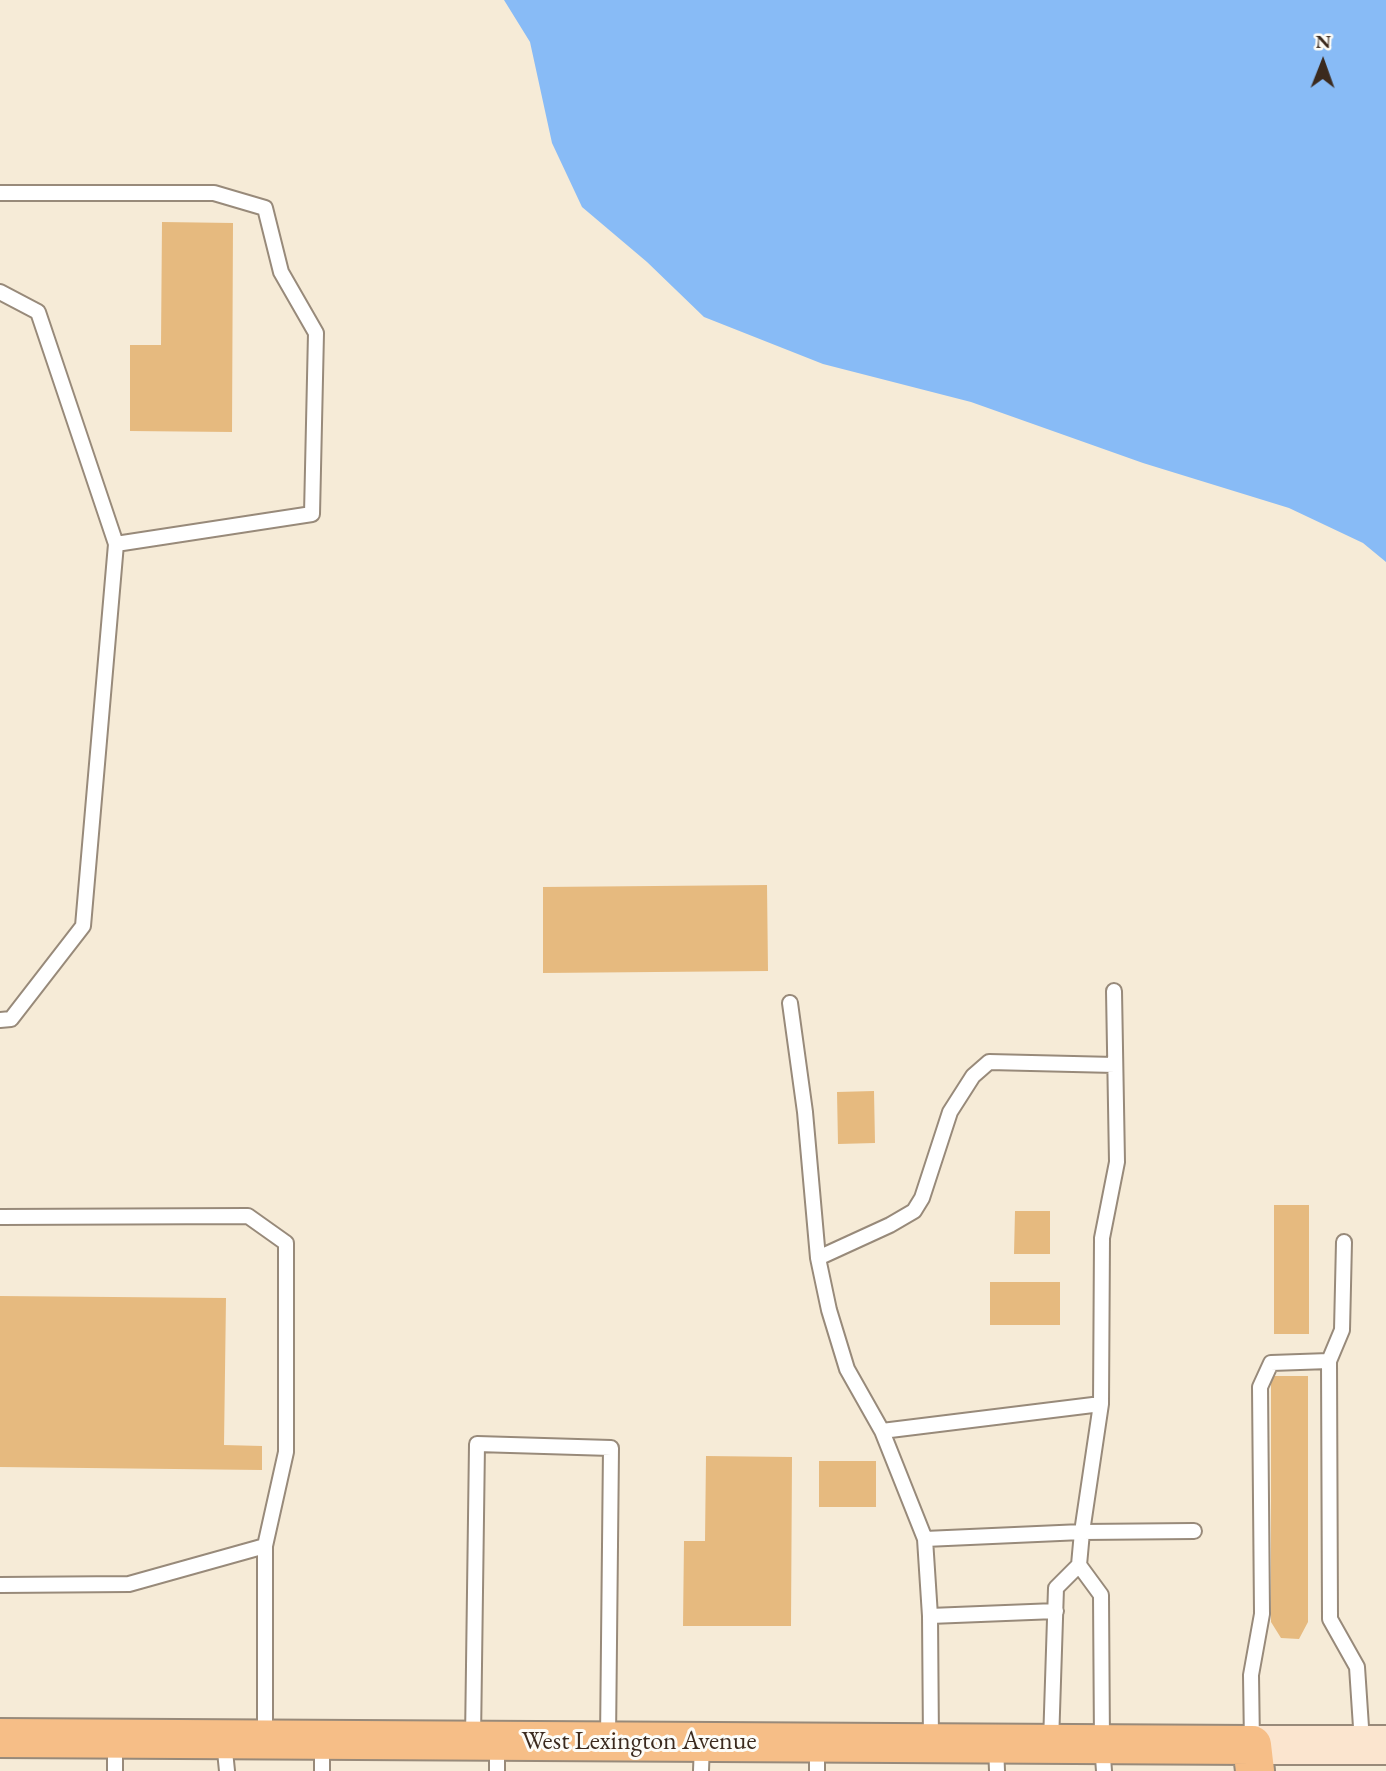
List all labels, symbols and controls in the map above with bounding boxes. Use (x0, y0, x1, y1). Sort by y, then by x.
north arrow (1288, 28, 1358, 98)
text: N (1315, 29, 1331, 54)
street label: West Lexington Avenue (521, 1726, 757, 1758)

